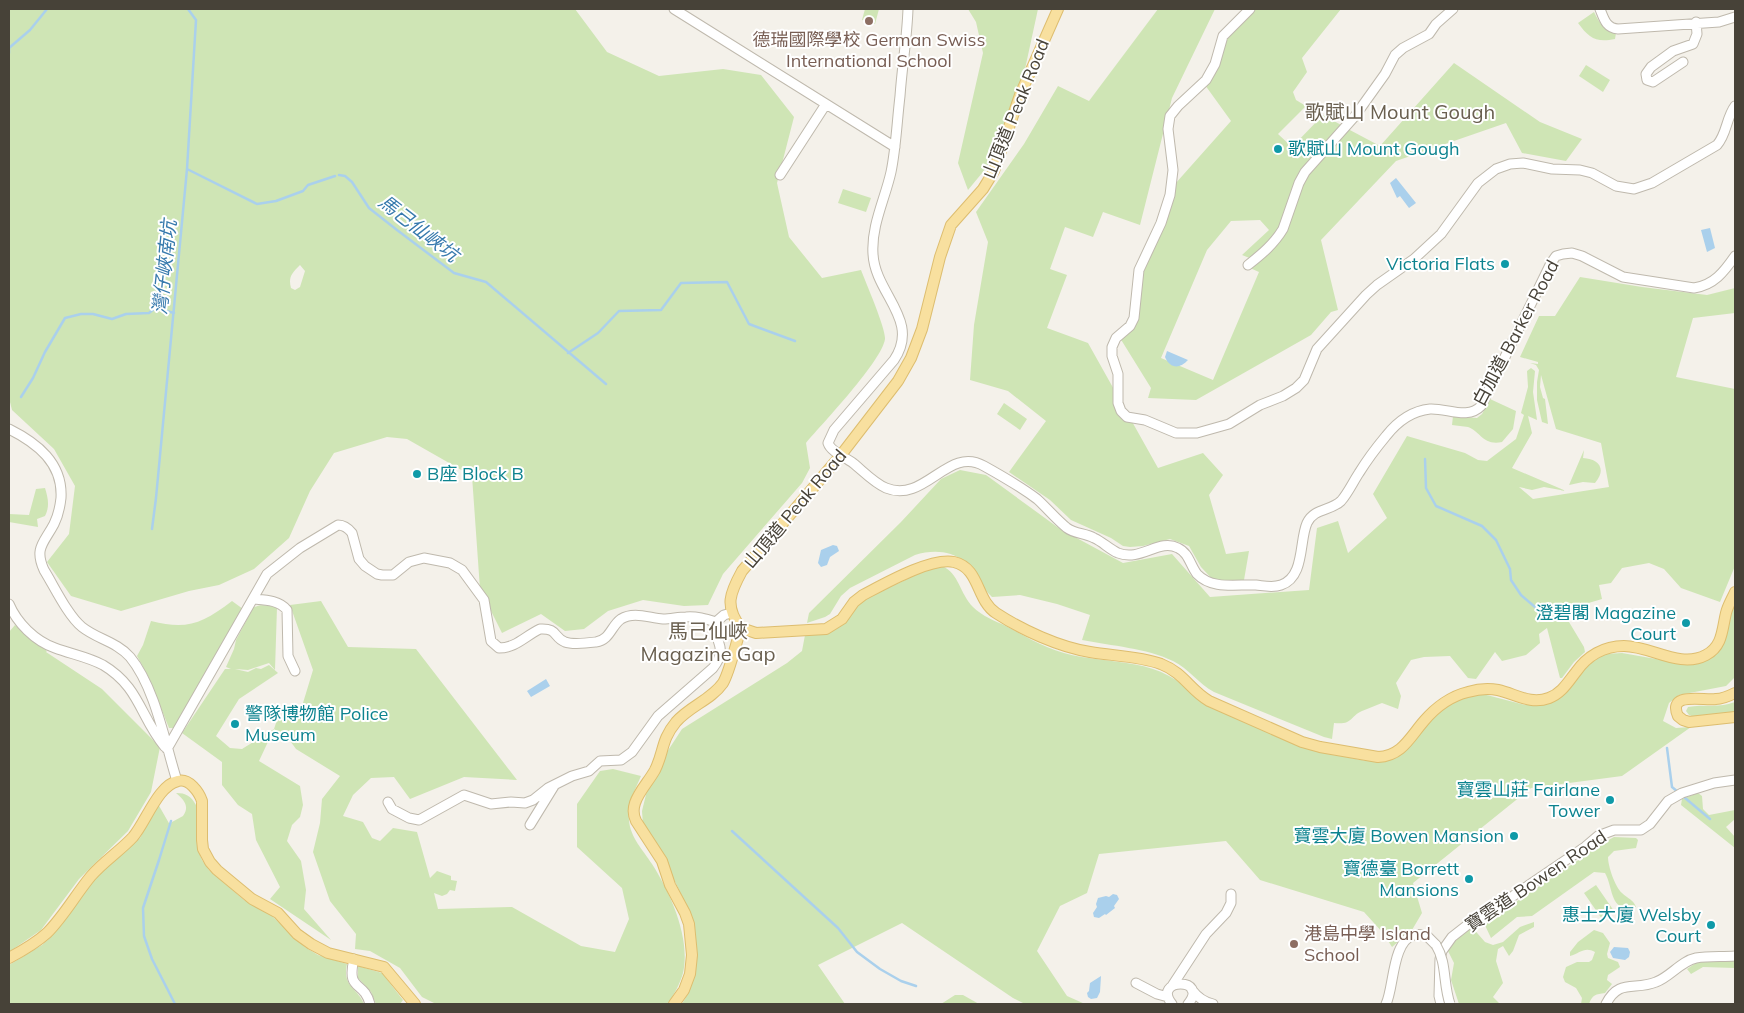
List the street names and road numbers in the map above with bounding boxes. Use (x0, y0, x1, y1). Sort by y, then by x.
street label: 山頂道 Peak Road (977, 36, 1054, 182)
street label: 白加道 Barker Road (1467, 256, 1564, 410)
street label: 山頂道 Peak Road (738, 444, 851, 573)
street label: 寶雲道 Bowen Road (1461, 825, 1611, 936)

